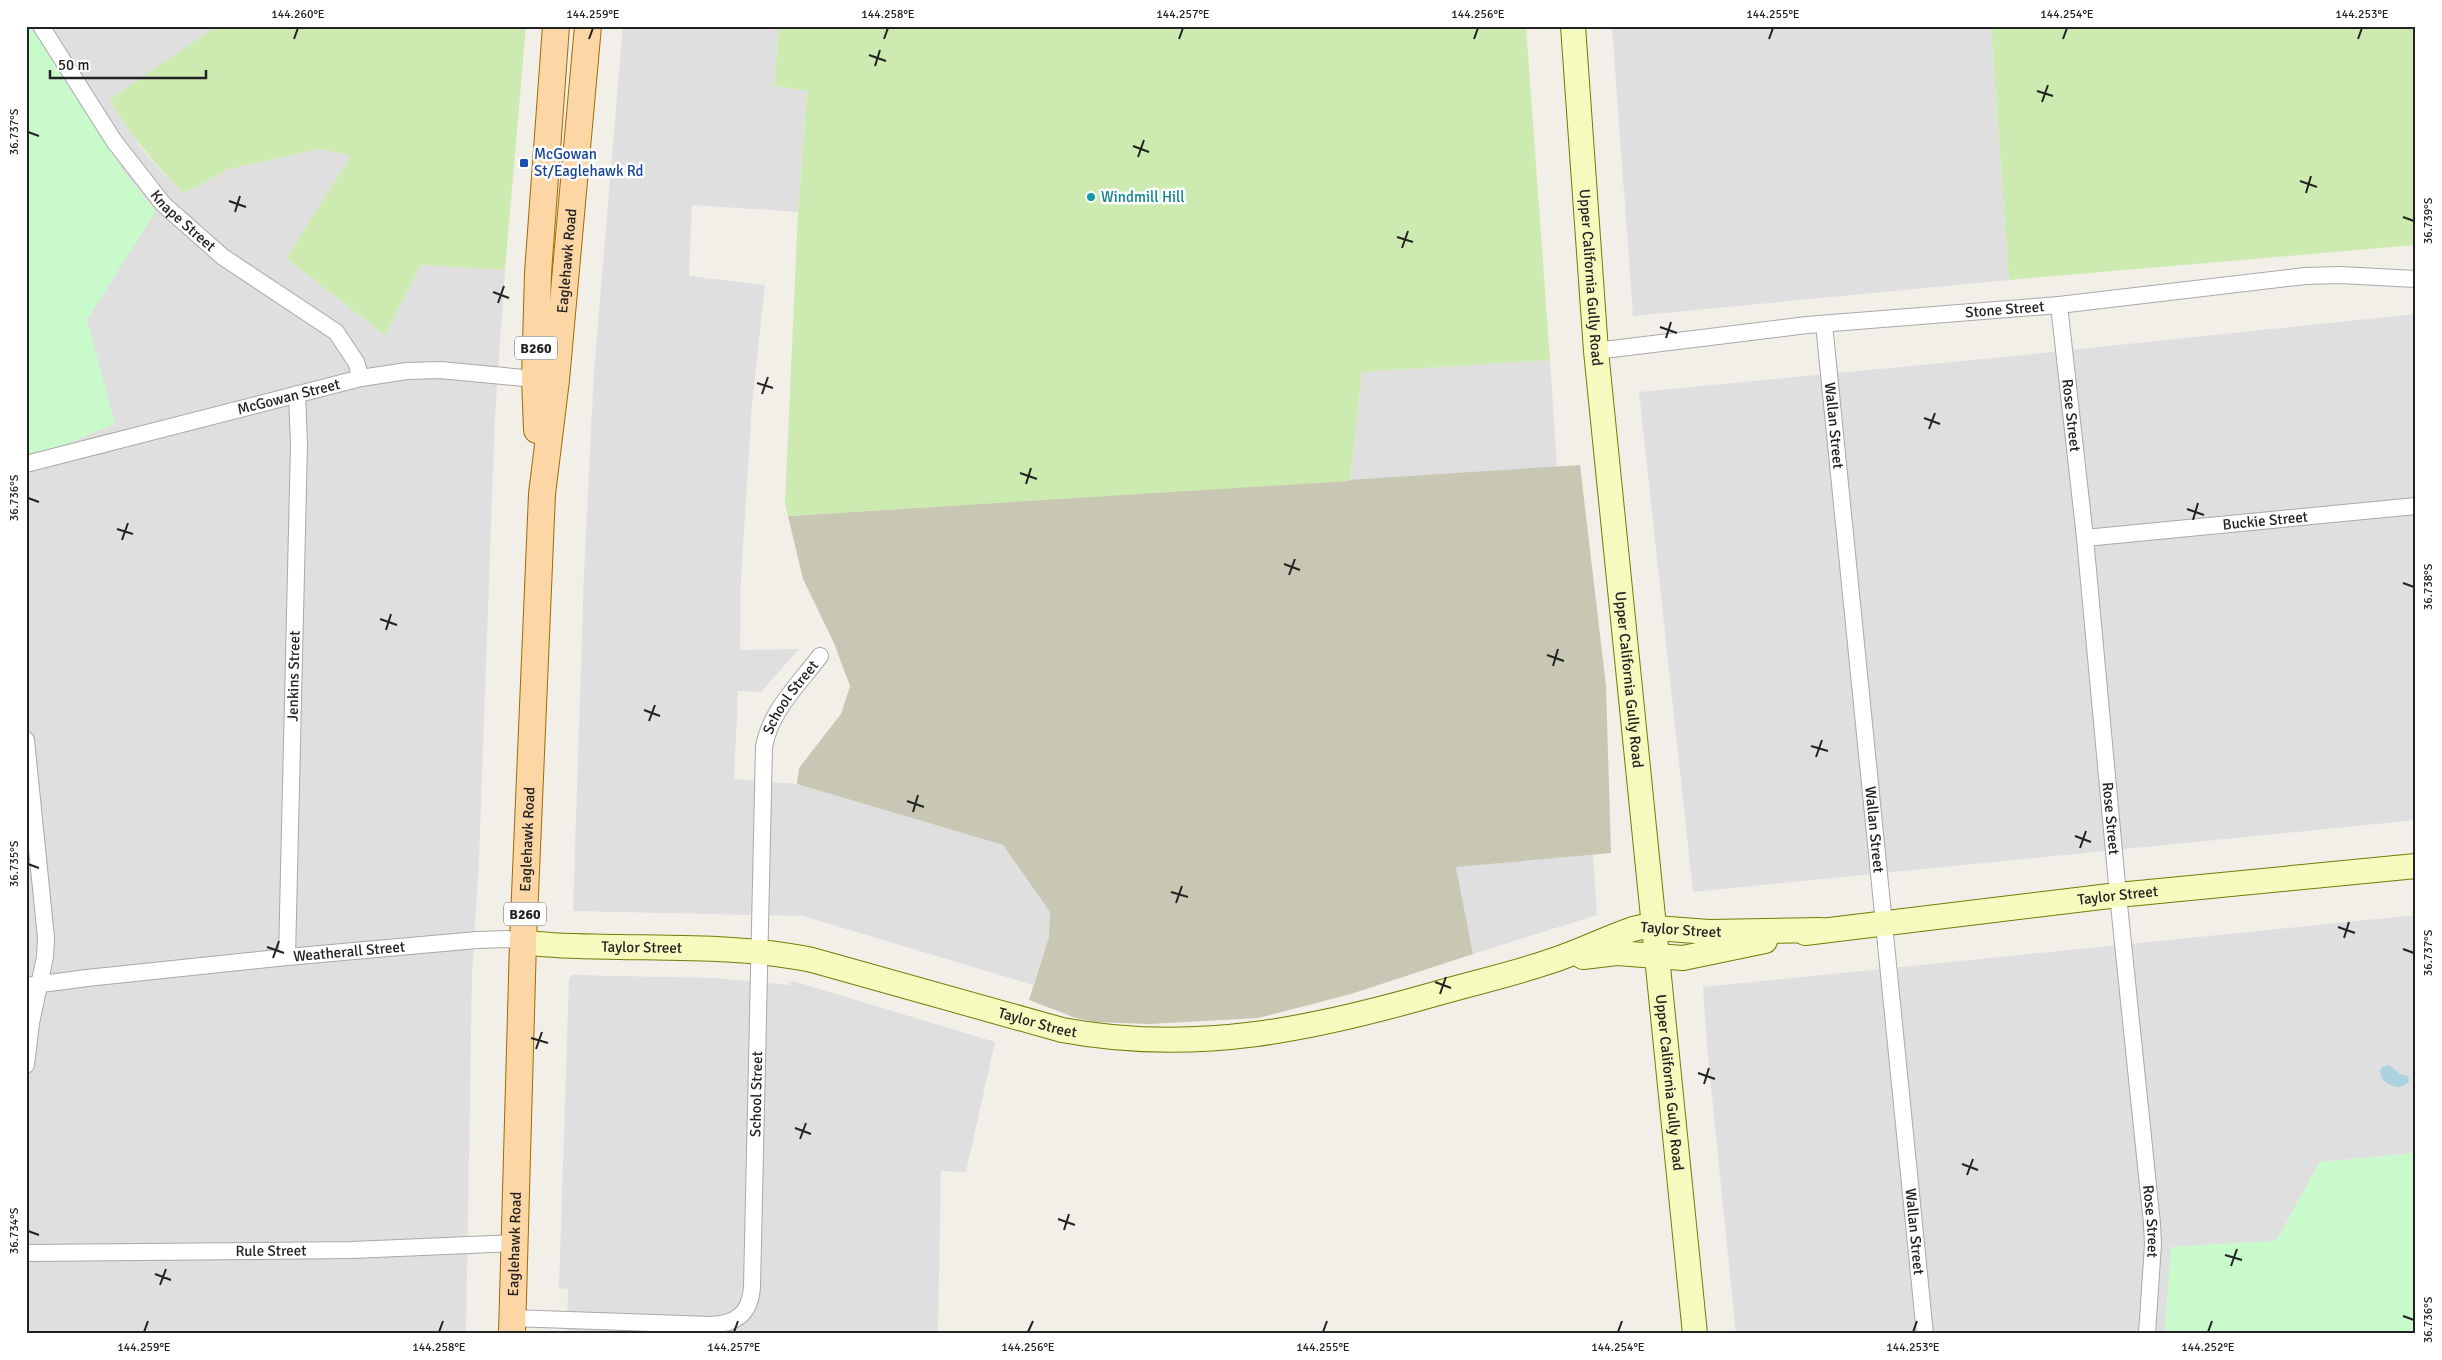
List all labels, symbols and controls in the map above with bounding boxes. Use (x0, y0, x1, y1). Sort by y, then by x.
text: 144.260°E (271, 7, 325, 22)
text: 144.259°E (566, 7, 620, 22)
text: 144.258°E (861, 7, 915, 22)
text: 144.257°E (1156, 7, 1210, 22)
text: 144.256°E (1451, 7, 1505, 22)
text: 144.255°E (1746, 7, 1800, 22)
text: 144.254°E (2040, 7, 2094, 22)
text: 144.253°E (2335, 7, 2389, 22)
scale bar (50, 48, 206, 80)
text: 50 m (58, 56, 89, 74)
text: 36.737°S (7, 108, 22, 155)
place label: McGowan St/Eaglehawk Rd (534, 145, 644, 180)
marker: McGowan St/Eaglehawk Rd (518, 157, 530, 169)
street label: Knape Street (146, 186, 219, 255)
place label: Windmill Hill (1101, 188, 1185, 206)
street label: Upper California Gully Road (1576, 188, 1606, 367)
marker: Windmill Hill (1085, 191, 1097, 203)
text: 36.739°S (2421, 197, 2436, 244)
street label: Eaglehawk Road (553, 208, 580, 314)
street label: Stone Street (1964, 297, 2045, 321)
road number: B260 (515, 336, 557, 359)
street label: McGowan Street (235, 375, 342, 418)
street label: Rose Street (2058, 378, 2084, 453)
street label: Wallan Street (1821, 381, 1847, 470)
text: 36.736°S (7, 474, 22, 521)
street label: Buckie Street (2222, 507, 2309, 534)
text: 36.738°S (2421, 563, 2436, 610)
street label: Upper California Gully Road (1611, 590, 1647, 769)
street label: Jenkins Street (284, 630, 304, 722)
street label: School Street (759, 657, 822, 737)
street label: Rose Street (2099, 781, 2123, 856)
street label: Wallan Street (1861, 785, 1888, 874)
street label: Eaglehawk Road (516, 786, 539, 892)
text: 36.735°S (7, 840, 22, 887)
street label: Taylor Street (2077, 882, 2159, 909)
road number: B260 (504, 902, 546, 926)
street label: Taylor Street (1640, 918, 1721, 941)
text: 36.737°S (2421, 929, 2436, 976)
street label: Weatherall Street (292, 937, 406, 965)
street label: Taylor Street (601, 938, 682, 957)
street label: Upper California Gully Road (1652, 993, 1688, 1172)
street label: Taylor Street (996, 1004, 1078, 1041)
street label: School Street (746, 1051, 766, 1137)
street label: Rose Street (2139, 1184, 2162, 1258)
street label: Wallan Street (1901, 1187, 1928, 1276)
street label: Eaglehawk Road (504, 1191, 525, 1297)
text: 36.734°S (7, 1207, 22, 1254)
street label: Rule Street (235, 1241, 307, 1260)
text: 36.736°S (2421, 1296, 2436, 1343)
text: 144.259°E (117, 1340, 171, 1355)
text: 144.258°E (412, 1340, 466, 1355)
text: 144.257°E (707, 1340, 761, 1355)
text: 144.256°E (1001, 1340, 1055, 1355)
text: 144.255°E (1296, 1340, 1350, 1355)
text: 144.254°E (1591, 1340, 1645, 1355)
text: 144.253°E (1886, 1340, 1940, 1355)
text: 144.252°E (2181, 1340, 2235, 1355)

